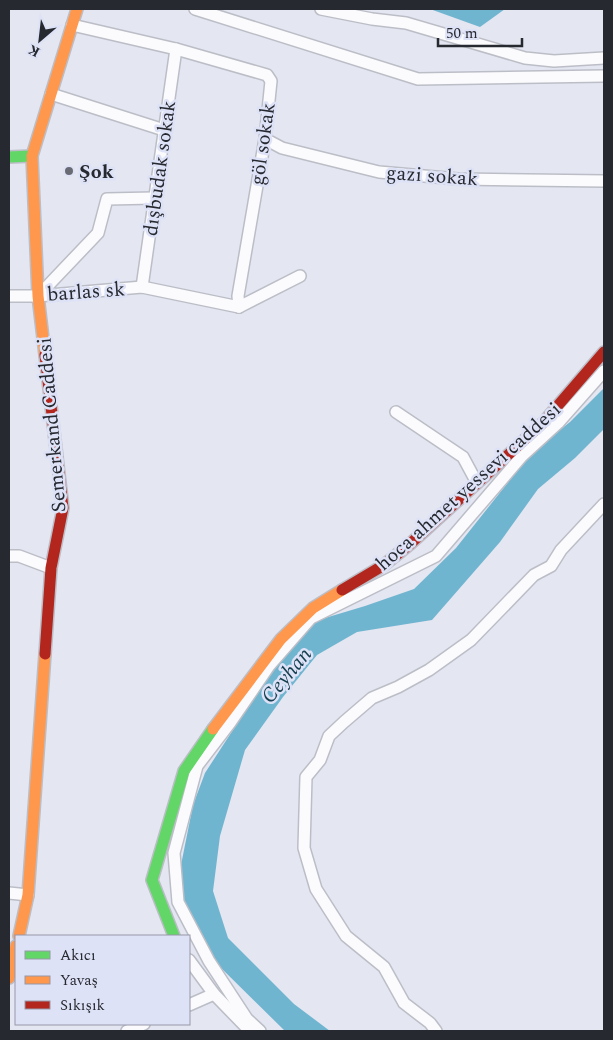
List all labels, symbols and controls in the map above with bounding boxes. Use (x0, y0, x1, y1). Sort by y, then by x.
north arrow (15, 15, 65, 65)
scale bar (438, 15, 522, 47)
text: 50 m (446, 22, 478, 45)
text: K (24, 39, 44, 63)
street label: dışbudak sokak (136, 98, 184, 238)
street label: göl sokak (242, 101, 284, 188)
place label: Şok (79, 157, 114, 187)
street label: gazi sokak (385, 158, 479, 194)
marker: Şok (63, 165, 75, 177)
street label: barlas sk (46, 274, 126, 310)
street label: Semerkand Caddesi (29, 336, 75, 514)
street label: hoca ahmet yessevi caddesi (369, 395, 568, 578)
water label: Ceyhan (254, 640, 320, 711)
legend (15, 935, 190, 1025)
text: Akıcı (60, 944, 96, 967)
text: Yavaş (60, 969, 98, 992)
text: Sıkışık (60, 994, 105, 1017)

